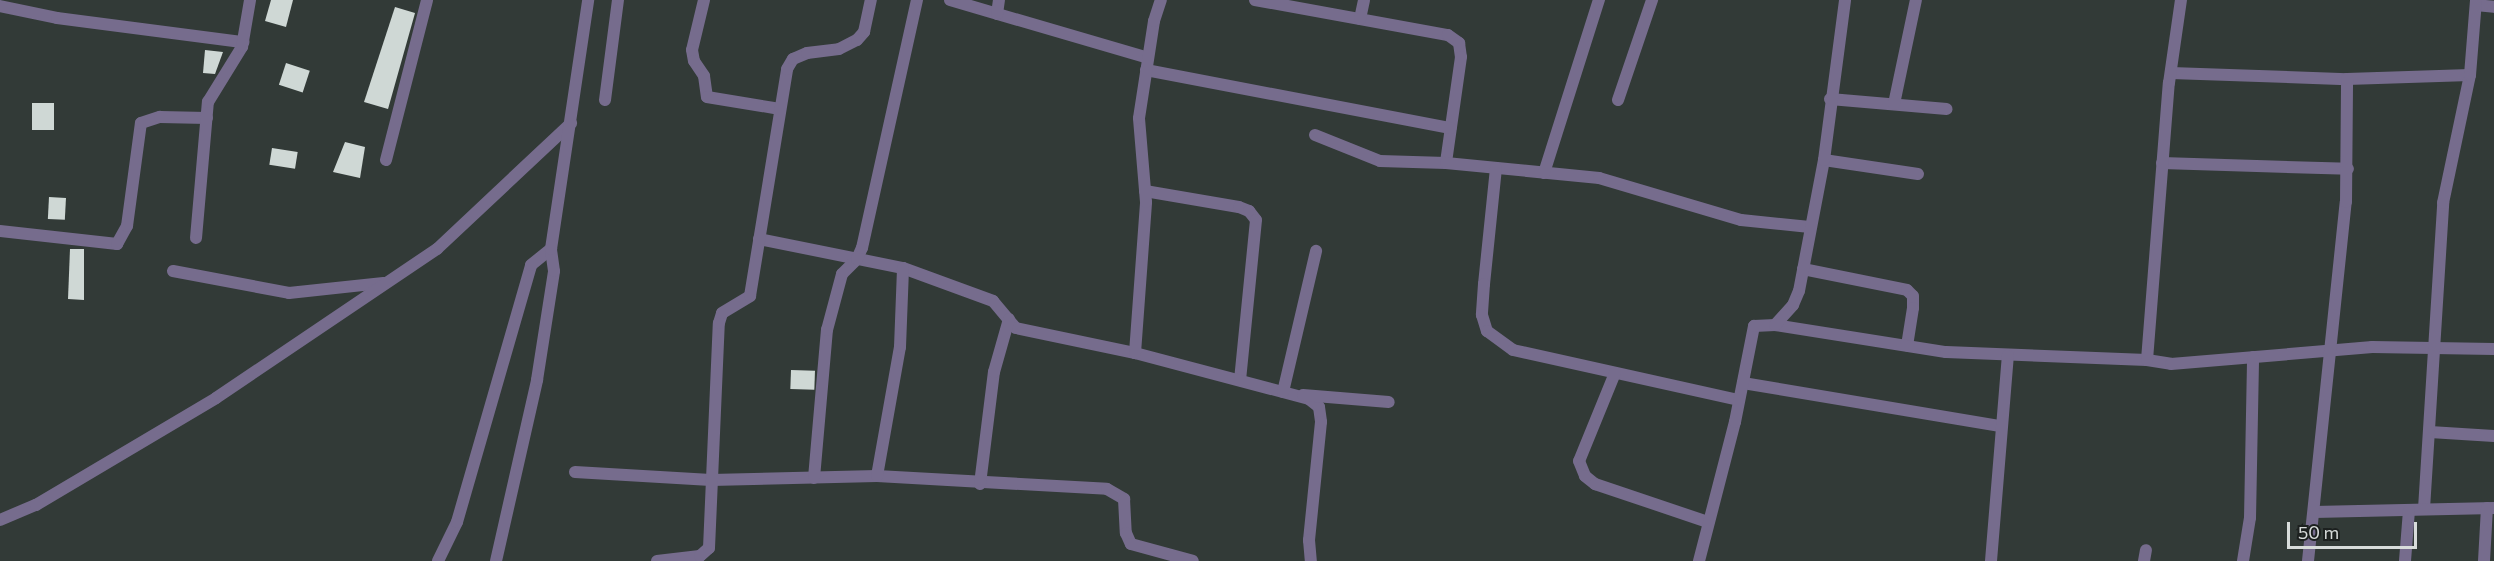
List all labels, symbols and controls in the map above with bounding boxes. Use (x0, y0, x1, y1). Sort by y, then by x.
scale bar (2290, 510, 2420, 548)
text: 50 m (2298, 521, 2339, 543)

